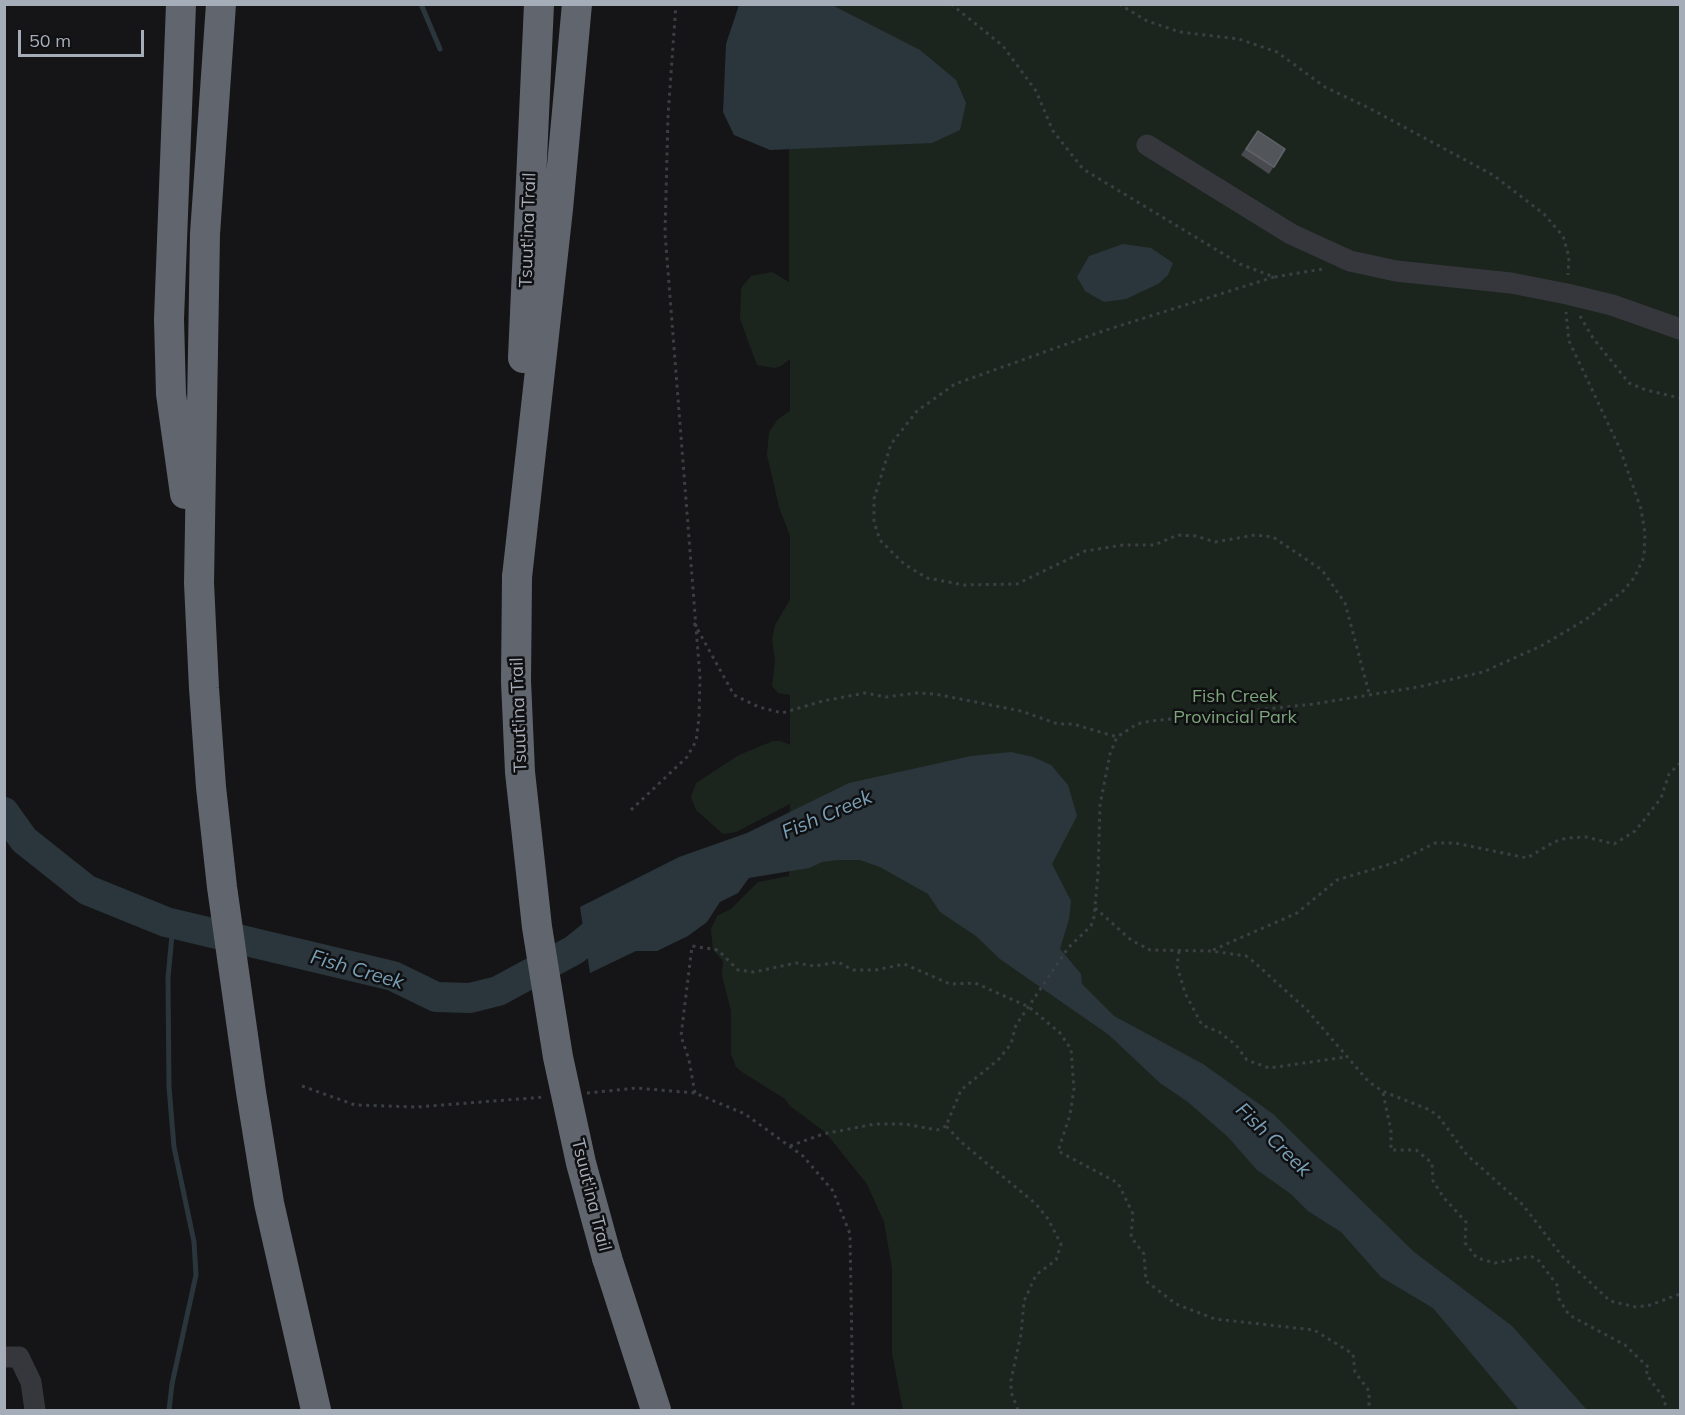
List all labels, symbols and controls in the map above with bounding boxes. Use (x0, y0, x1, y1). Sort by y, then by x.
scale bar (21, 18, 147, 56)
text: 50 m (29, 29, 71, 52)
street label: Tsuut'ina Trail (515, 172, 541, 288)
street label: Tsuut'ina Trail (506, 657, 532, 773)
park label: Fish Creek Provincial Park (1173, 686, 1297, 728)
water label: Fish Creek (778, 785, 876, 845)
water label: Fish Creek (308, 945, 406, 995)
water label: Fish Creek (1230, 1098, 1316, 1182)
street label: Tsuut'ina Trail (567, 1137, 615, 1253)

